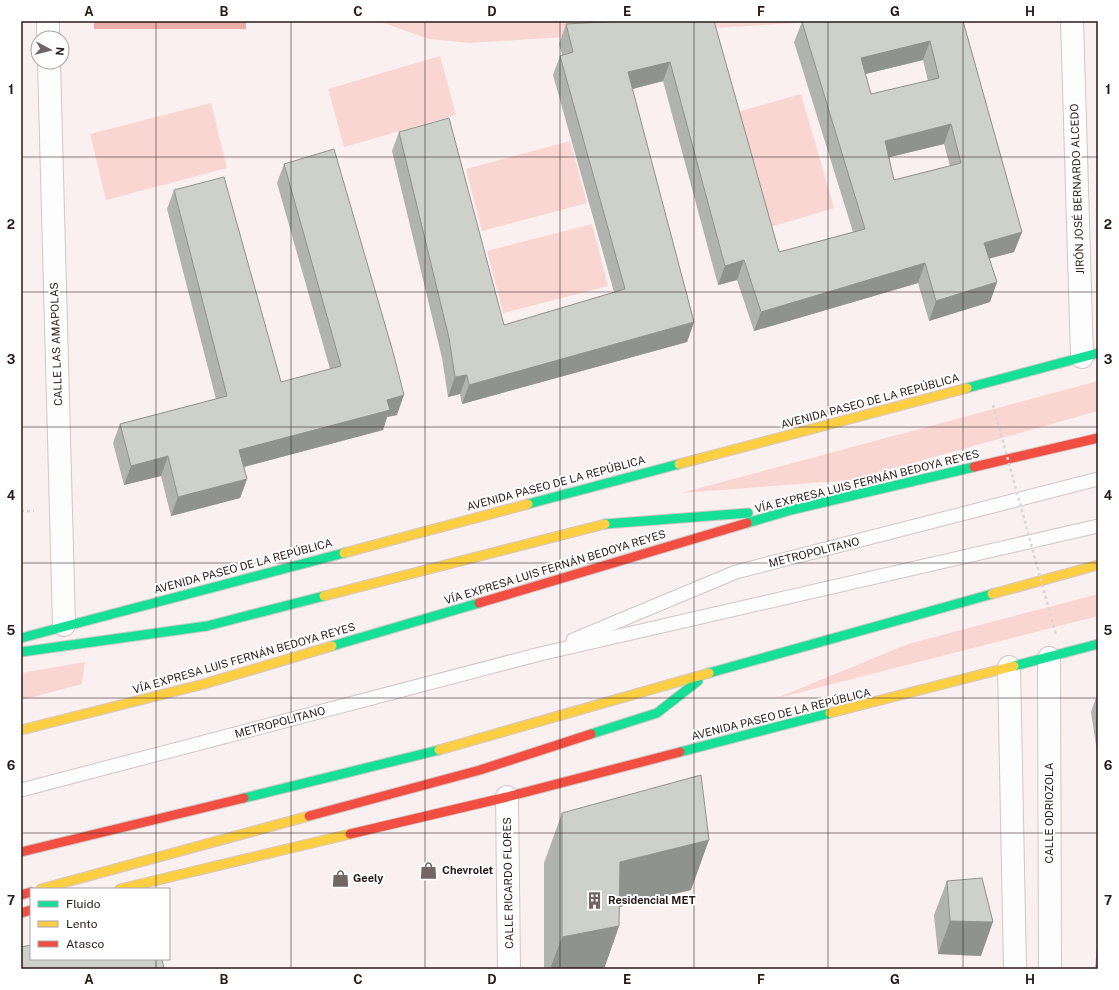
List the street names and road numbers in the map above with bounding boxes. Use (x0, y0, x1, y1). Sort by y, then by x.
street label: JIRÓN JOSÉ BERNARDO ALCEDO (1067, 103, 1086, 275)
street label: CALLE LAS AMAPOLAS (48, 282, 64, 406)
street label: AVENIDA PASEO DE LA REPÚBLICA (779, 370, 961, 431)
street label: VÍA EXPRESA LUIS FERNÁN BEDOYA REYES (753, 446, 981, 515)
street label: AVENIDA PASEO DE LA REPÚBLICA (465, 452, 647, 513)
street label: VÍA EXPRESA LUIS FERNÁN BEDOYA REYES (443, 527, 667, 607)
street label: AVENIDA PASEO DE LA REPÚBLICA (152, 535, 334, 596)
street label: METROPOLITANO (767, 535, 861, 569)
street label: VÍA EXPRESA LUIS FERNÁN BEDOYA REYES (131, 619, 357, 696)
street label: AVENIDA PASEO DE LA REPÚBLICA (690, 685, 872, 742)
street label: METROPOLITANO (234, 704, 326, 740)
street label: CALLE ODRIOZOLA (1043, 762, 1055, 863)
street label: CALLE RICARDO FLORES (501, 817, 515, 949)

